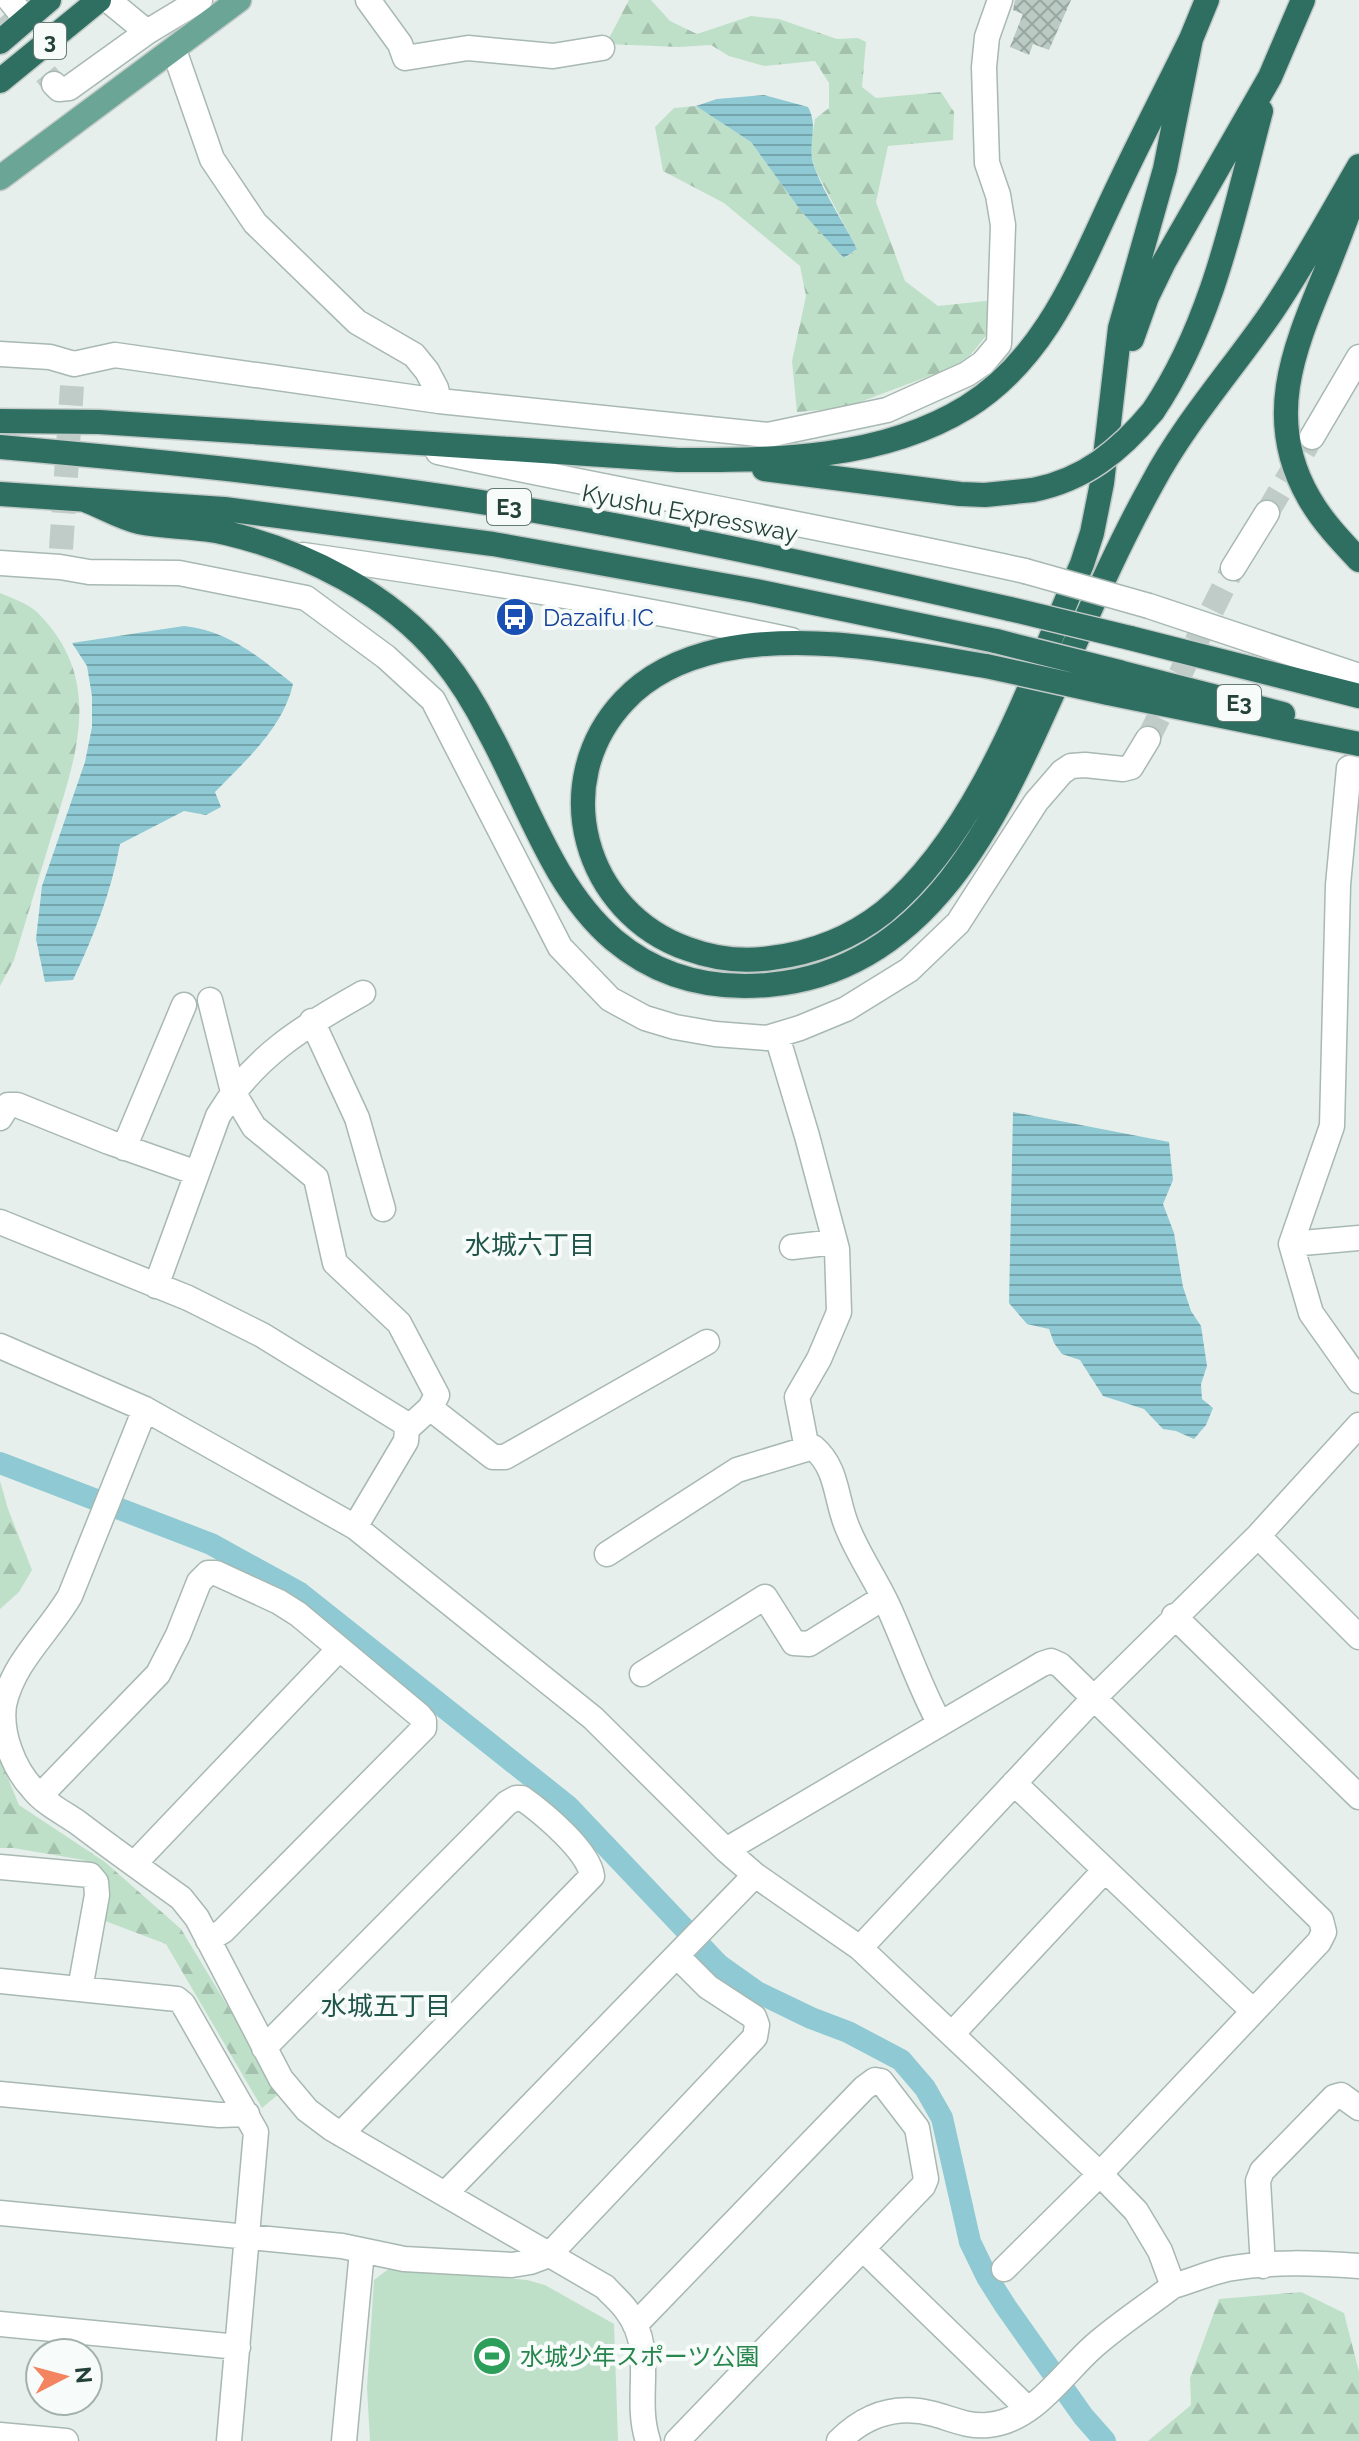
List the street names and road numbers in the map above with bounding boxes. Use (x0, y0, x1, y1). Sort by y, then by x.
road number: 3 (34, 23, 66, 59)
street label: Kyushu Expressway (580, 478, 800, 548)
road number: E3 (487, 489, 531, 525)
road number: E3 (1217, 685, 1261, 721)

